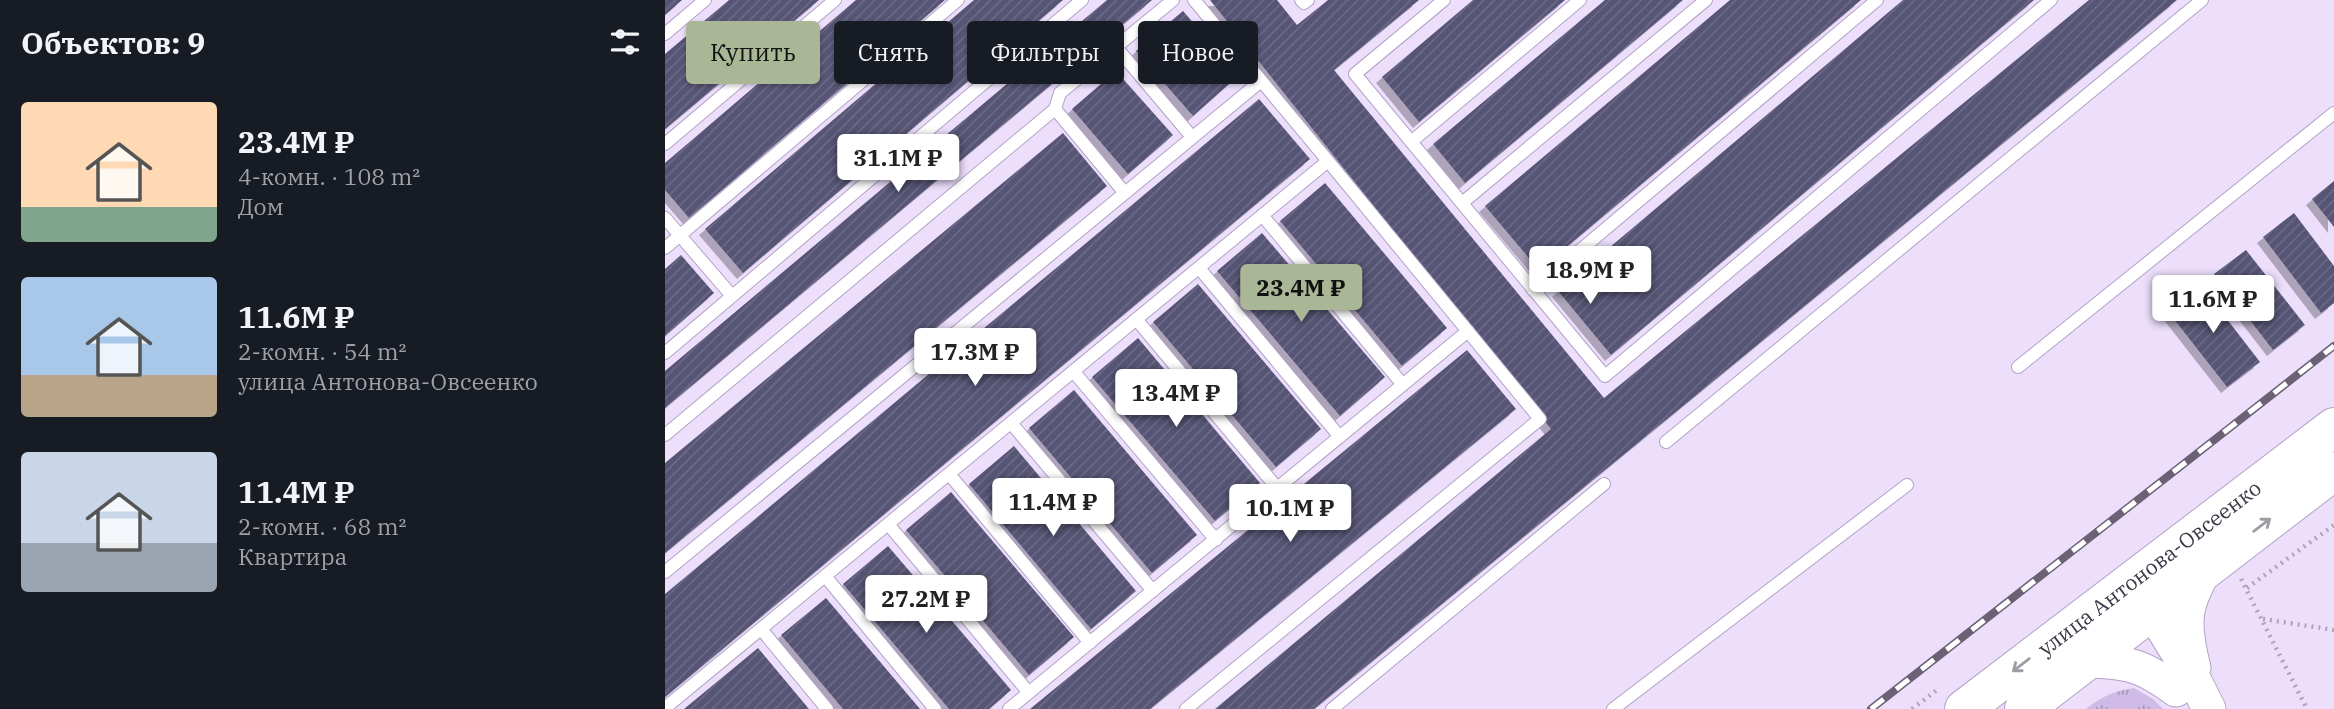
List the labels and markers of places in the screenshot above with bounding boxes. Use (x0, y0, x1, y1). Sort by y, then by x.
pin: 31.1M ₽ (833, 134, 963, 194)
pin: 18.9M ₽ (1525, 246, 1655, 306)
pin: 23.4M ₽ (1236, 264, 1366, 324)
pin: 11.6M ₽ (2148, 276, 2278, 335)
pin: 17.3M ₽ (910, 328, 1040, 388)
pin: 13.4M ₽ (1111, 370, 1241, 429)
pin: 11.4M ₽ (988, 478, 1118, 538)
pin: 10.1M ₽ (1225, 484, 1355, 544)
pin: 27.2M ₽ (861, 576, 991, 635)

